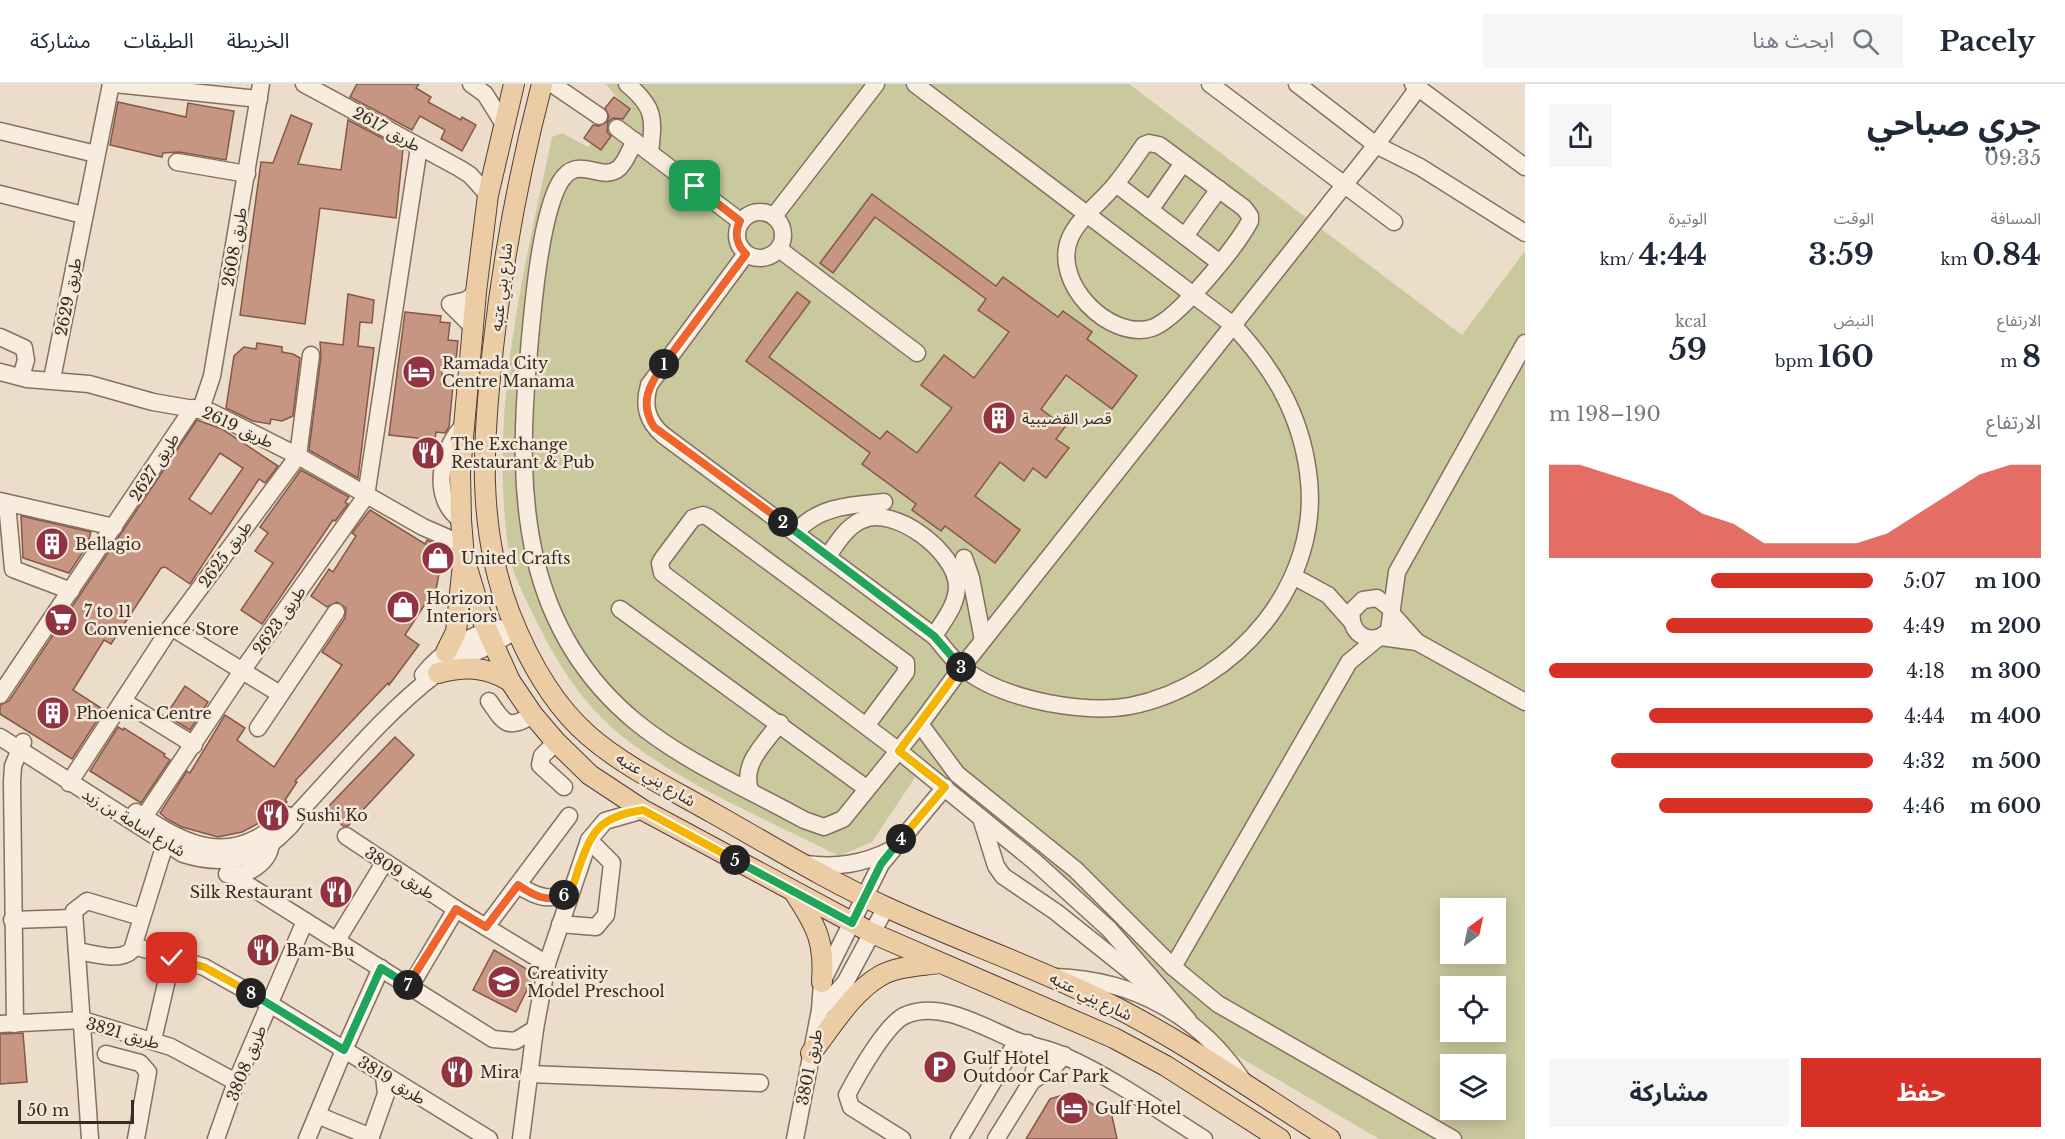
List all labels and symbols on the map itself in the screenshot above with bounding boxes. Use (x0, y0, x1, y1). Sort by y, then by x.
street label: طريق 2617 (349, 102, 424, 157)
pin (669, 160, 720, 211)
street label: طريق 2608 (217, 206, 252, 288)
street label: شارع بني عتبه (486, 242, 519, 333)
street label: طريق 2629 (51, 256, 86, 338)
pin: 1 (649, 349, 679, 379)
place label: Ramada City Centre Manama (442, 353, 575, 391)
hotel icon: Ramada City Centre Manama (401, 354, 437, 390)
building icon: قصر القضيبية (981, 400, 1017, 436)
street label: طريق 2619 (199, 402, 277, 453)
place label: قصر القضيبية (1022, 408, 1112, 428)
street label: طريق 2627 (125, 429, 184, 505)
place label: The Exchange Restaurant & Pub (451, 434, 595, 472)
restaurant icon: The Exchange Restaurant & Pub (410, 435, 446, 471)
pin: 2 (768, 507, 798, 537)
street label: طريق 2625 (194, 516, 257, 592)
building icon: Bellagio (34, 526, 70, 562)
place label: Bellagio (75, 534, 141, 554)
shop icon: United Crafts (420, 540, 456, 576)
place label: United Crafts (461, 548, 571, 568)
street label: طريق 2623 (248, 582, 311, 659)
place label: Horizon Interiors (426, 588, 497, 626)
shop icon: Horizon Interiors (385, 589, 421, 625)
place label: 7 to 11 Convenience Store (84, 601, 239, 639)
supermarket icon: 7 to 11 Convenience Store (43, 602, 79, 638)
pin: 3 (946, 652, 976, 682)
building icon: Phoenica Centre (35, 695, 71, 731)
place label: Phoenica Centre (76, 703, 212, 723)
street label: شارع بني عتبه (611, 747, 699, 813)
street label: شارع اسامة بن زيد (77, 783, 189, 863)
restaurant icon: Sushi Ko (255, 797, 291, 833)
place label: Sushi Ko (296, 805, 368, 825)
pin: 4 (886, 824, 916, 854)
street label: طريق 3809 (361, 842, 439, 905)
pin: 5 (720, 845, 750, 875)
restaurant icon: Silk Restaurant (318, 874, 354, 910)
pin: 6 (549, 880, 579, 910)
place label: Silk Restaurant (190, 882, 313, 902)
north arrow (1440, 898, 1506, 964)
pin (146, 932, 197, 983)
restaurant icon: Bam-Bu (245, 932, 281, 968)
place label: Bam-Bu (286, 940, 355, 960)
place label: Creativity Model Preschool (527, 963, 665, 1001)
school or university icon: Creativity Model Preschool (486, 964, 522, 1000)
street label: شارع بني عتبه (1045, 967, 1135, 1027)
pin: 7 (393, 970, 423, 1000)
pin: 8 (236, 978, 266, 1008)
street label: طريق 3821 (84, 1013, 162, 1054)
street label: طريق 3808 (222, 1022, 271, 1104)
street label: طريق 3801 (792, 1027, 827, 1107)
place label: Gulf Hotel Outdoor Car Park (963, 1048, 1109, 1086)
parking icon: Gulf Hotel Outdoor Car Park (922, 1049, 958, 1085)
street label: طريق 3819 (354, 1051, 430, 1110)
restaurant icon: Mira (439, 1054, 475, 1090)
place label: Mira (480, 1062, 520, 1082)
hotel icon: Gulf Hotel (1054, 1090, 1090, 1126)
scale bar (18, 1097, 134, 1124)
place label: Gulf Hotel (1095, 1098, 1181, 1118)

